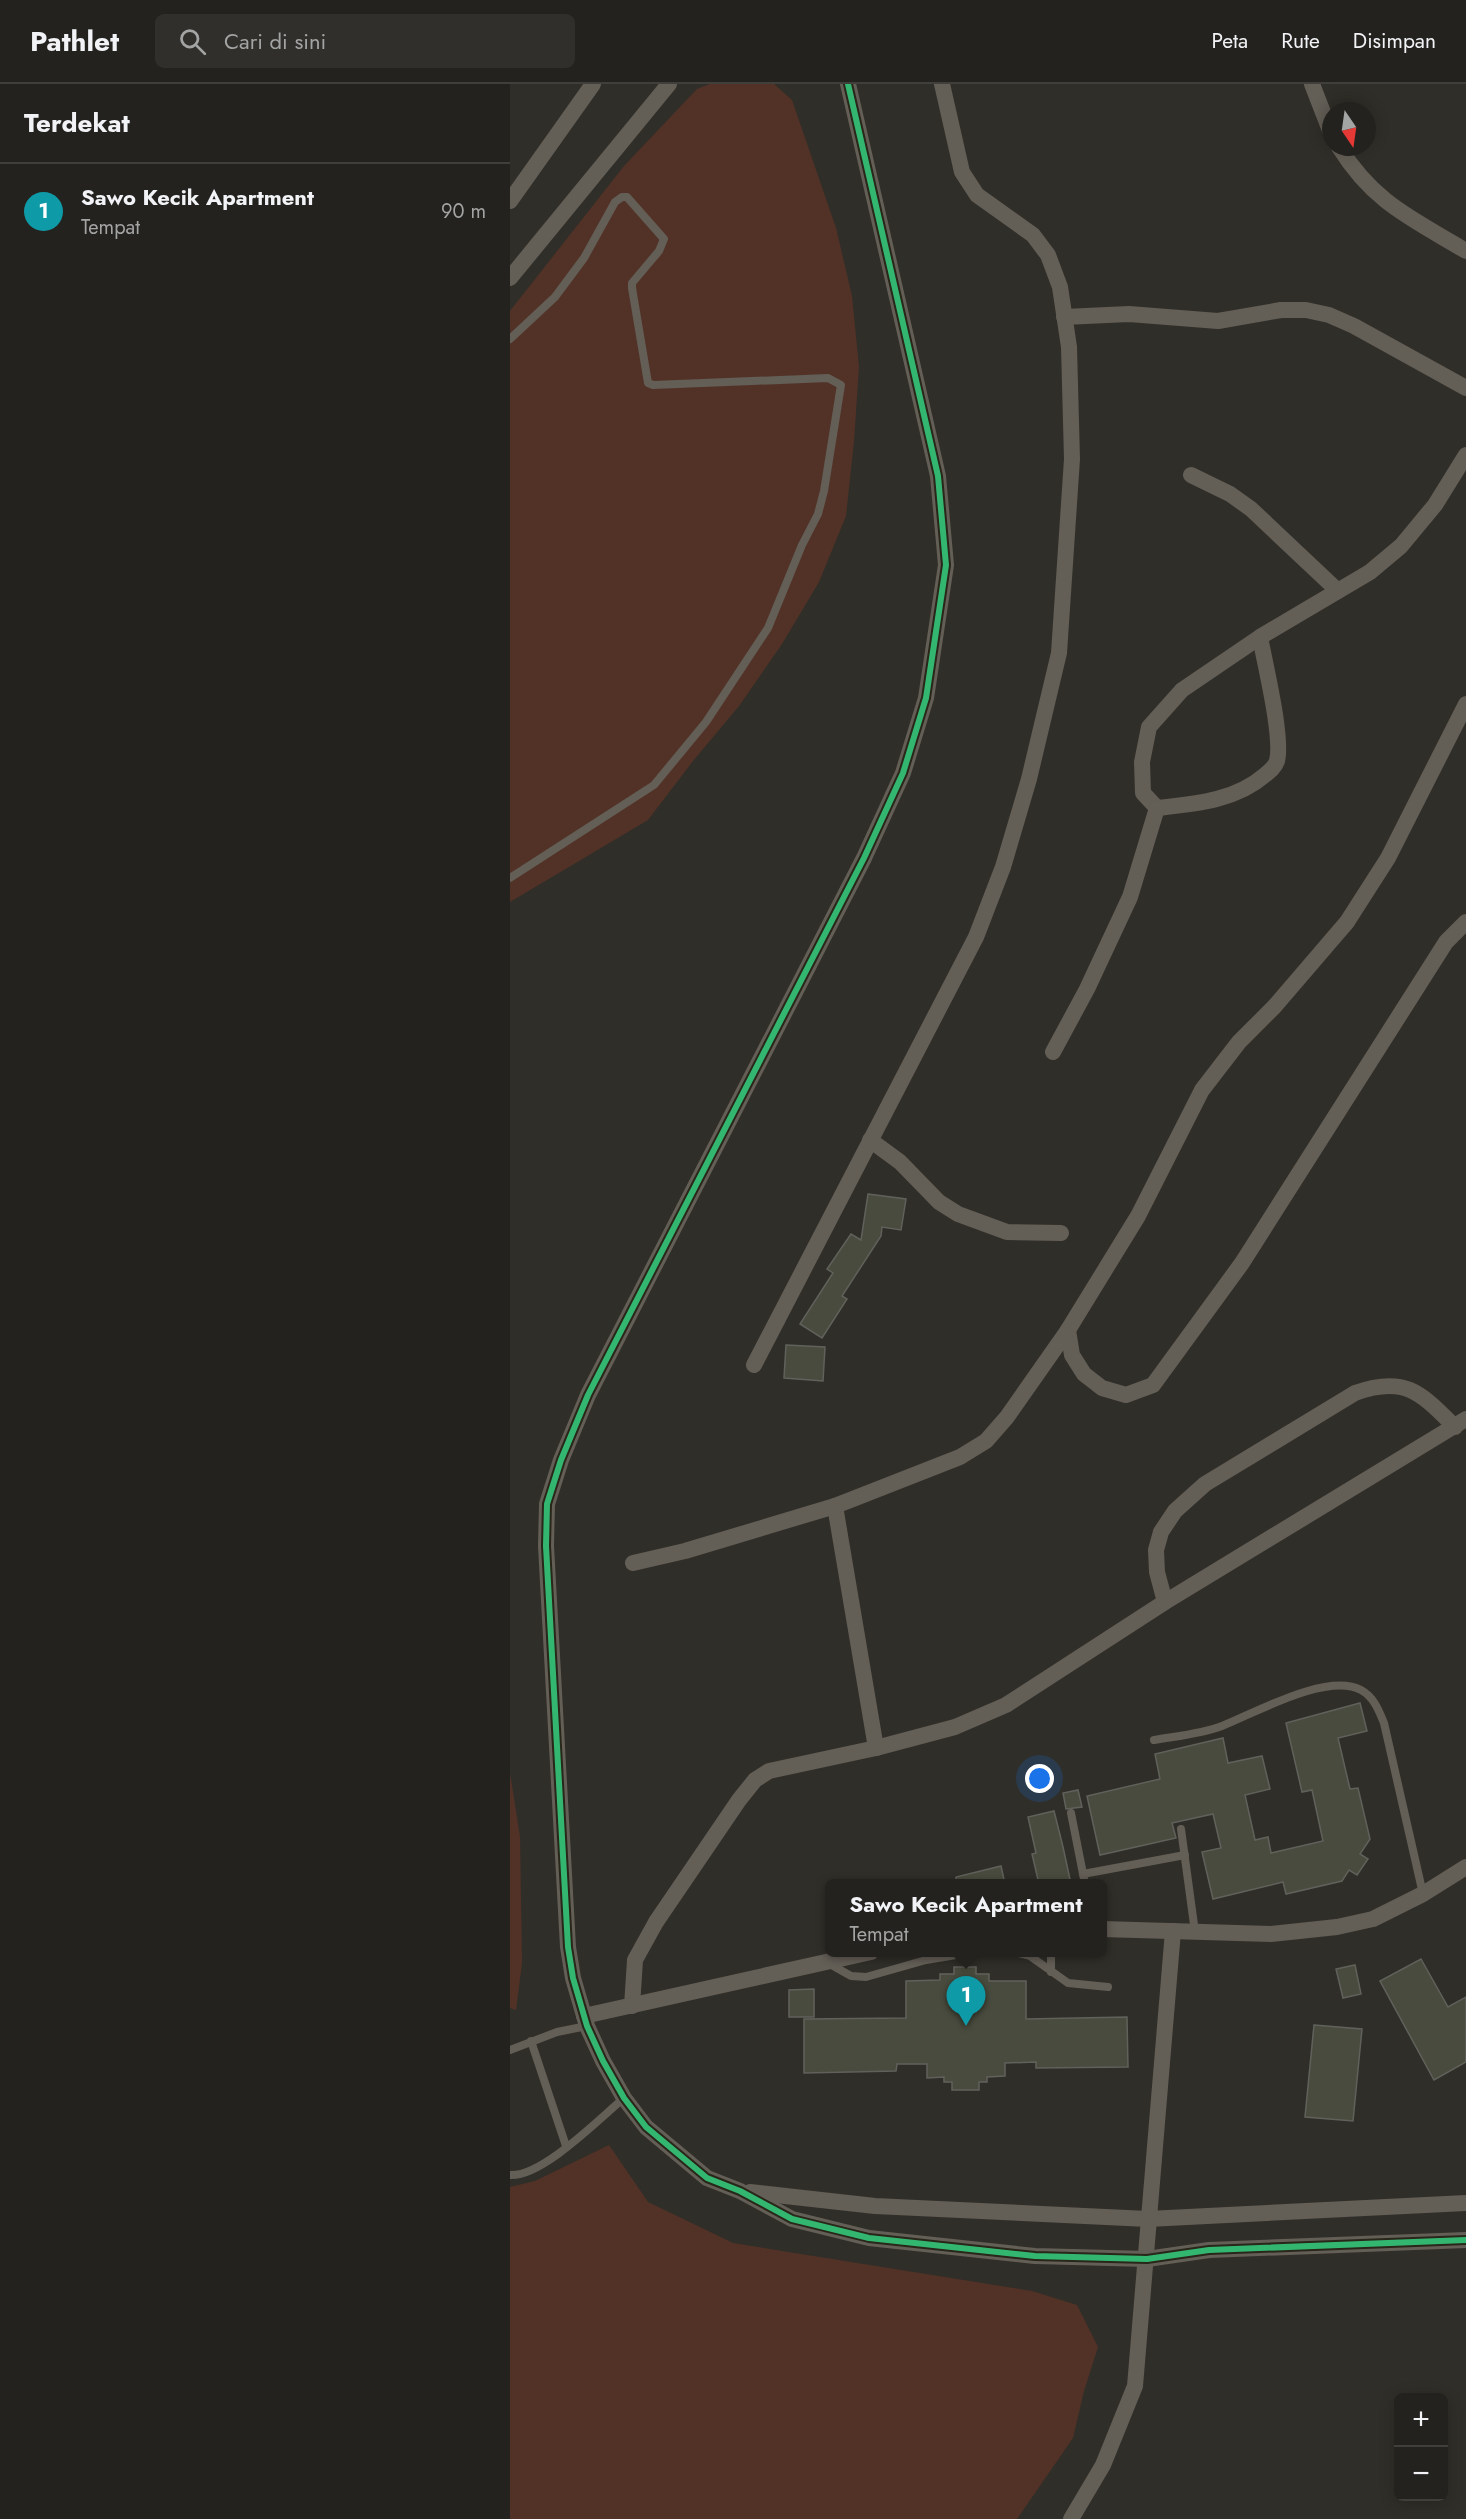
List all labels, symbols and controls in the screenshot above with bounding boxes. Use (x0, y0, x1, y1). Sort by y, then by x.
search box (155, 14, 575, 68)
text: Pathlet (30, 21, 119, 62)
icon: search (176, 25, 209, 58)
text: Cari di sini (224, 25, 326, 57)
text: Peta (1211, 26, 1248, 56)
text: Rute (1281, 26, 1320, 56)
text: Disimpan (1353, 26, 1436, 56)
north arrow (1322, 102, 1376, 156)
text: Terdekat (24, 104, 130, 142)
text: Sawo Kecik Apartment (81, 181, 314, 213)
text: 1 (38, 197, 49, 226)
text: 90 m (441, 197, 486, 226)
text: Tempat (81, 213, 140, 242)
your location (1025, 1764, 1054, 1793)
popup (825, 1879, 1107, 1957)
text: Sawo Kecik Apartment (850, 1888, 1082, 1920)
text: Tempat (850, 1920, 909, 1949)
pin: 1 (946, 1976, 986, 2026)
map controls (1394, 2393, 1448, 2501)
button: + (1394, 2393, 1448, 2447)
button: − (1394, 2447, 1448, 2501)

